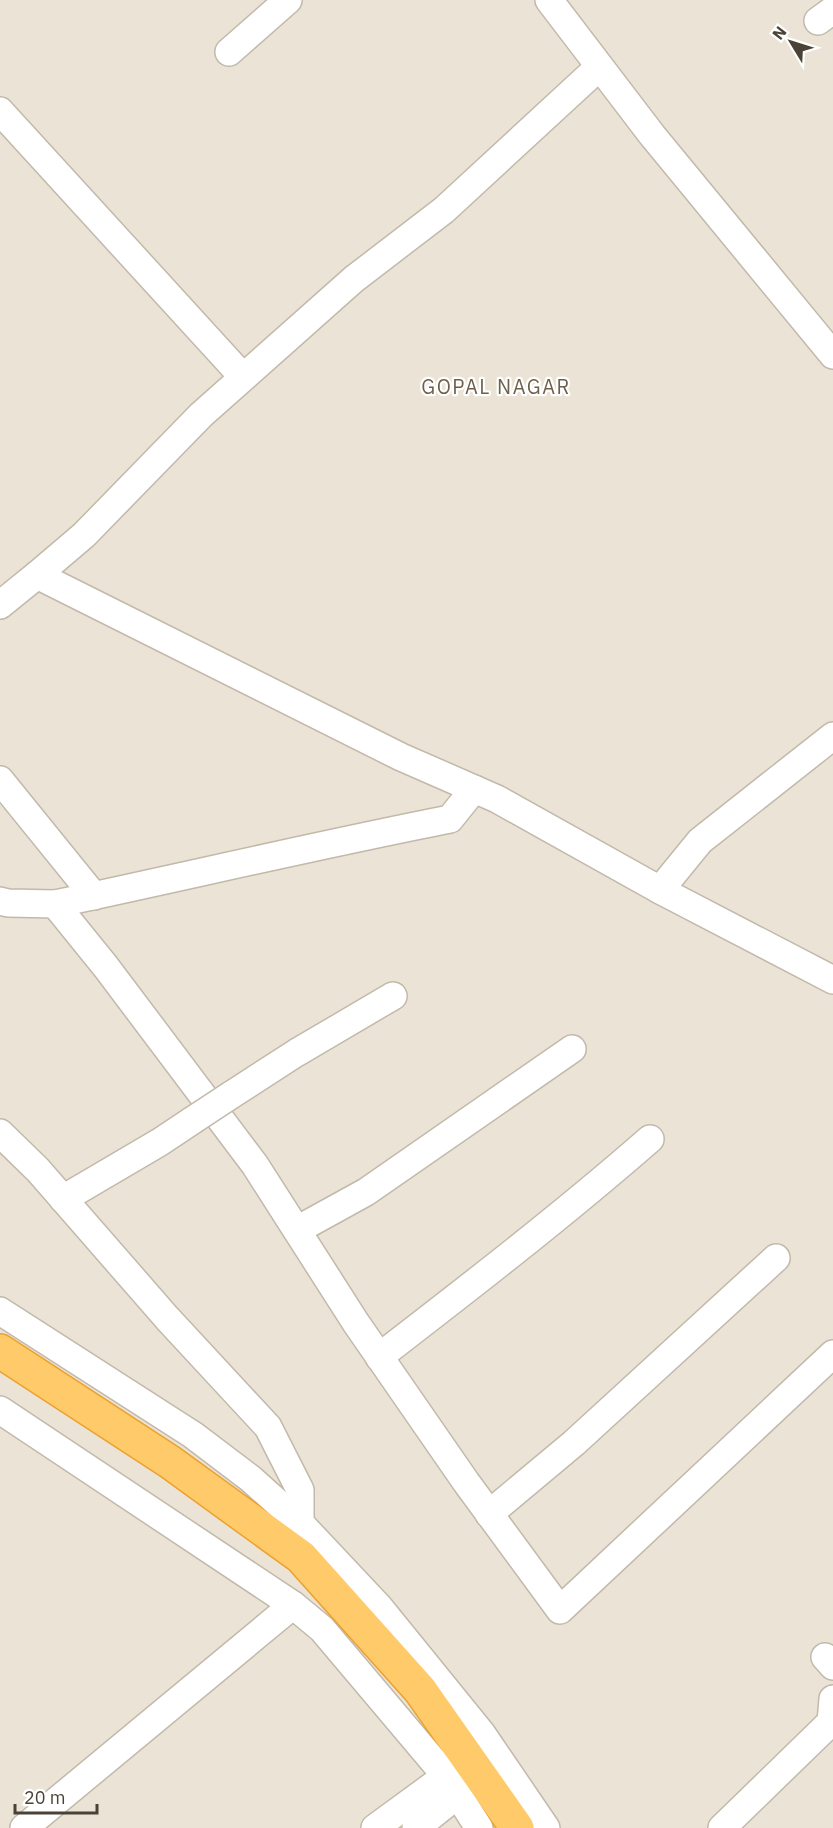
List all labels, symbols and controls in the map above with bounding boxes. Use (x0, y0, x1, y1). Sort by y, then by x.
north arrow (761, 12, 821, 72)
text: N (768, 22, 791, 43)
district label: GOPAL NAGAR (421, 373, 571, 400)
scale bar (15, 1777, 98, 1815)
text: 20 m (24, 1786, 66, 1809)

